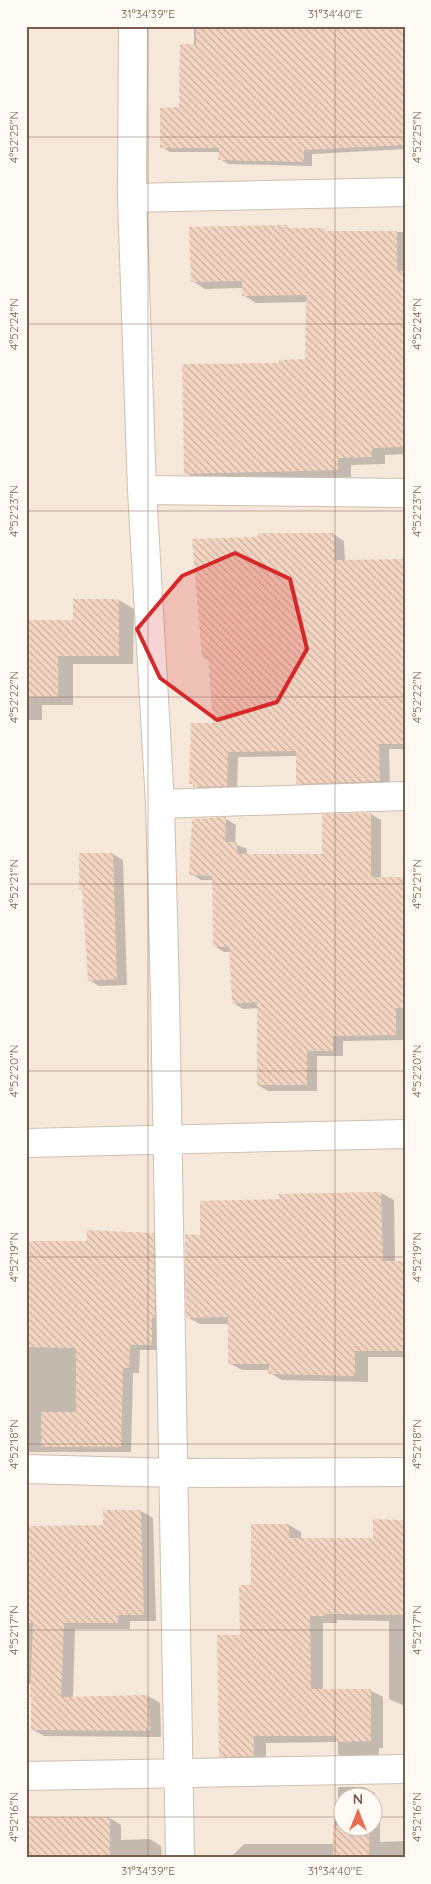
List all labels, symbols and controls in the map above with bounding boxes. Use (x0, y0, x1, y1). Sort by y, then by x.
text: 31°34'39"E (121, 6, 175, 21)
text: 31°34'40"E (308, 6, 362, 21)
text: 4°52'25"N (6, 111, 21, 163)
text: 4°52'25"N (409, 111, 424, 163)
text: 4°52'24"N (6, 298, 21, 350)
text: 4°52'24"N (409, 298, 424, 350)
text: 4°52'23"N (6, 485, 21, 537)
text: 4°52'23"N (409, 485, 424, 537)
text: 4°52'22"N (6, 671, 21, 723)
text: 4°52'22"N (409, 671, 424, 723)
text: 4°52'21"N (6, 859, 21, 909)
text: 4°52'21"N (409, 859, 424, 909)
text: 4°52'20"N (6, 1045, 21, 1097)
text: 4°52'20"N (409, 1045, 424, 1097)
text: 4°52'19"N (6, 1232, 21, 1282)
text: 4°52'19"N (409, 1232, 424, 1282)
text: 4°52'18"N (6, 1419, 21, 1469)
text: 4°52'18"N (409, 1419, 424, 1469)
text: 4°52'17"N (6, 1605, 21, 1655)
text: 4°52'17"N (409, 1605, 424, 1655)
north arrow (334, 1786, 384, 1836)
text: N (353, 1790, 363, 1808)
text: 4°52'16"N (6, 1792, 21, 1842)
text: 4°52'16"N (409, 1792, 424, 1842)
text: 31°34'39"E (121, 1863, 175, 1878)
text: 31°34'40"E (308, 1863, 362, 1878)

